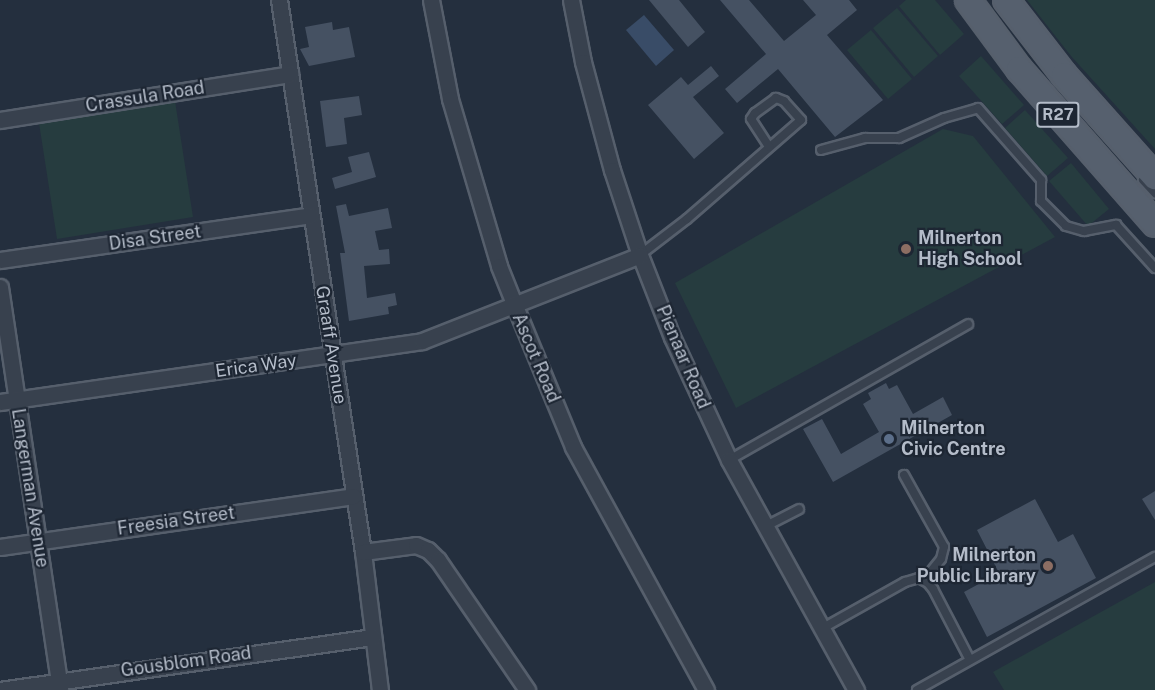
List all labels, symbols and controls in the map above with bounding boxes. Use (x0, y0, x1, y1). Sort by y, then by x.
street label: Crassula Road (84, 77, 206, 117)
road number: R27 (1036, 102, 1080, 128)
street label: Disa Street (107, 221, 203, 255)
place label: Milnerton High School (918, 228, 1022, 270)
marker: Milnerton High School (899, 242, 913, 256)
street label: Graaff Avenue (311, 284, 351, 406)
street label: Pienaar Road (651, 302, 715, 412)
street label: Ascot Road (507, 310, 565, 406)
street label: Erica Way (214, 350, 298, 382)
street label: Langerman Avenue (7, 407, 53, 569)
place label: Milnerton Civic Centre (901, 418, 1006, 460)
marker: Milnerton Civic Centre (882, 432, 896, 446)
street label: Freesia Street (116, 502, 236, 540)
place label: Milnerton Public Library (917, 545, 1036, 588)
marker: Milnerton Public Library (1041, 559, 1055, 573)
street label: Gousblom Road (119, 642, 253, 682)

